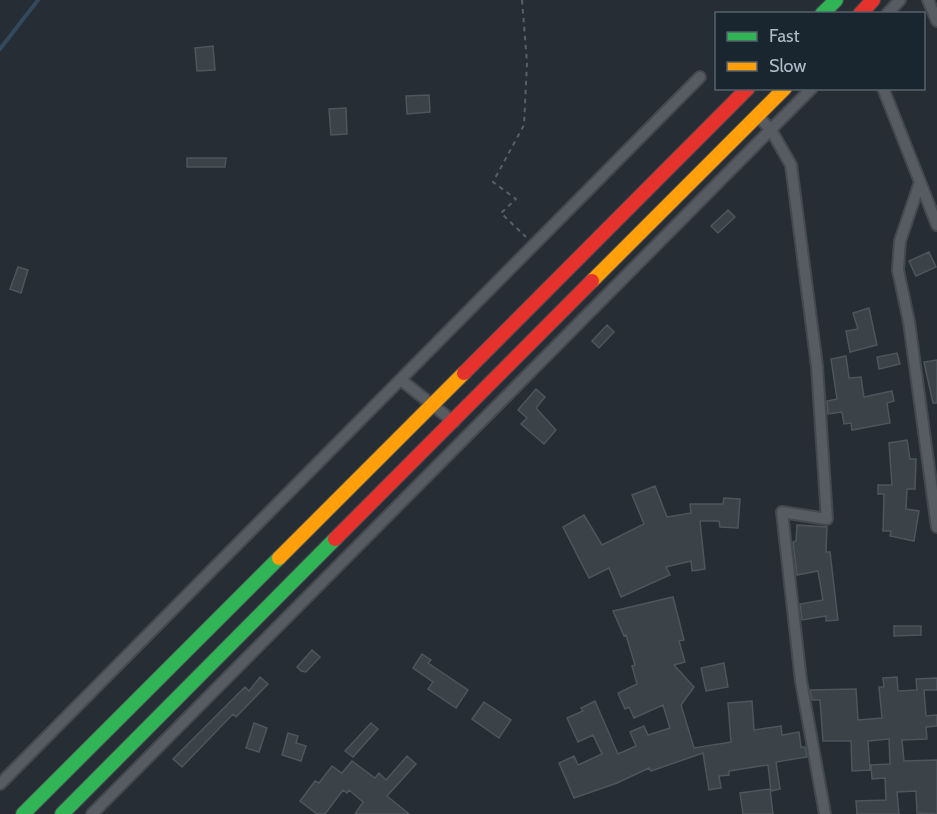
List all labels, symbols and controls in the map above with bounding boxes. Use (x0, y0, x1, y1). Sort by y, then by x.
legend (715, 12, 925, 90)
text: Fast (769, 25, 800, 47)
text: Slow (769, 55, 806, 77)

